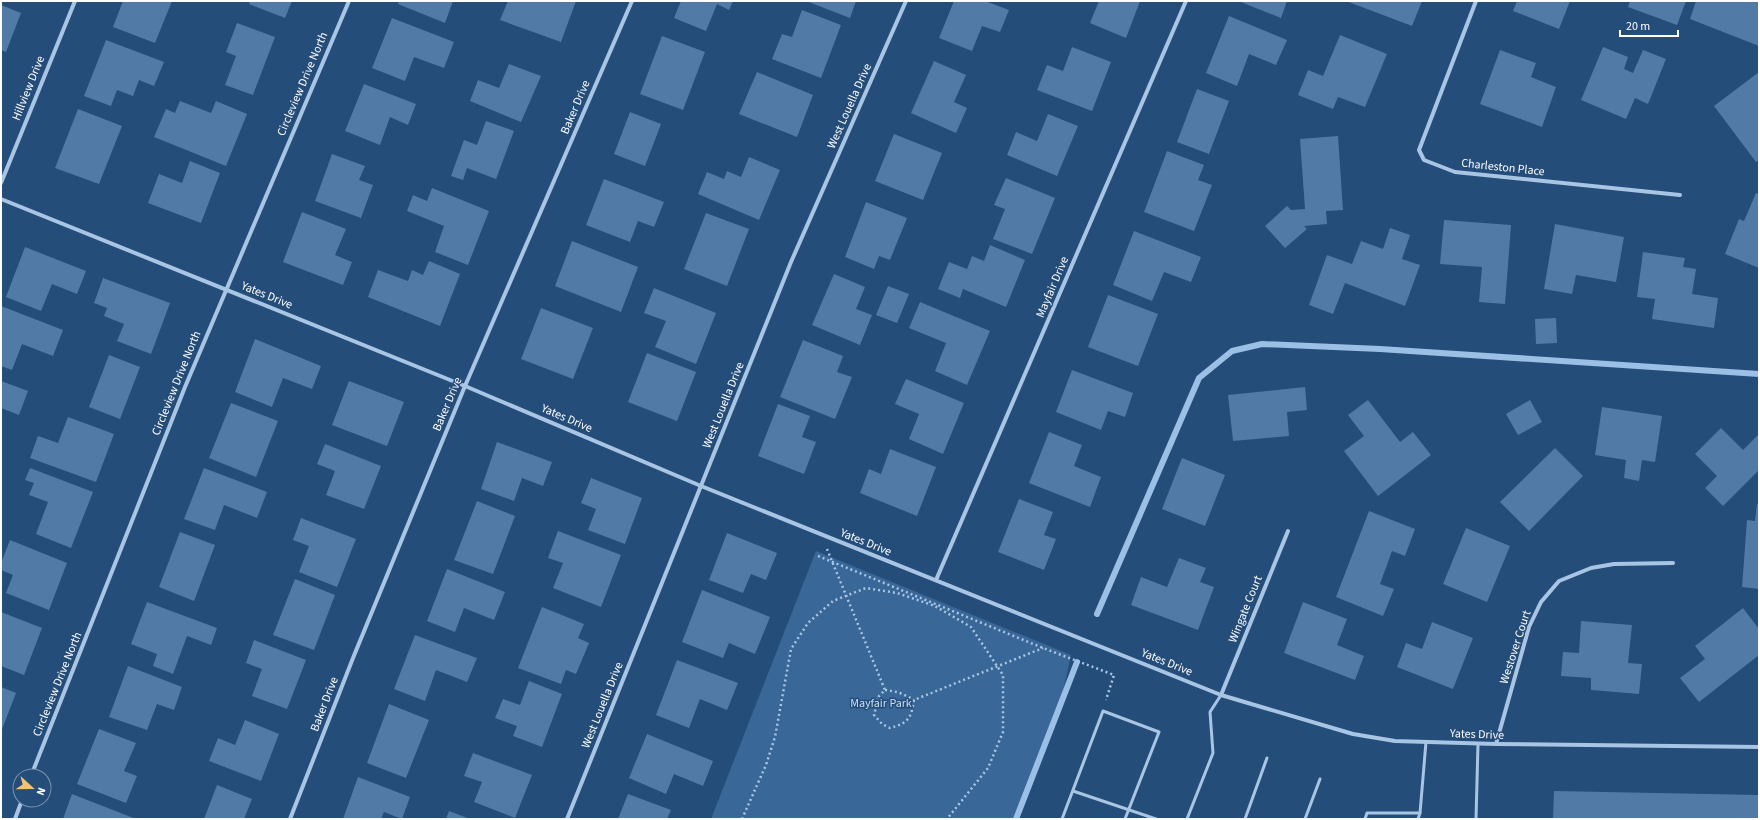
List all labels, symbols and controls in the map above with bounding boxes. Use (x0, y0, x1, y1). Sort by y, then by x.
scale bar (1620, 12, 1678, 38)
text: 20 m (1626, 18, 1650, 35)
street label: Circleview Drive North (273, 30, 332, 139)
street label: Hillview Drive (8, 53, 49, 123)
street label: West Louella Drive (823, 61, 876, 152)
street label: Baker Drive (556, 77, 595, 137)
street label: Charleston Place (1460, 155, 1546, 180)
street label: Mayfair Drive (1032, 254, 1073, 321)
street label: Yates Drive (238, 277, 295, 313)
street label: Circleview Drive North (148, 328, 205, 438)
street label: West Louella Drive (698, 359, 749, 451)
street label: Baker Drive (428, 374, 467, 434)
street label: Yates Drive (538, 400, 595, 437)
street label: Yates Drive (837, 524, 894, 560)
street label: Wingate Court (1224, 573, 1267, 645)
street label: Westover Court (1496, 608, 1535, 686)
street label: Circleview Drive North (29, 629, 86, 739)
street label: Yates Drive (1138, 644, 1195, 680)
street label: West Louella Drive (577, 659, 628, 751)
street label: Baker Drive (306, 674, 343, 734)
park label: Mayfair Park (850, 695, 912, 712)
street label: Yates Drive (1449, 725, 1504, 744)
north arrow (12, 768, 52, 808)
text: N (33, 785, 49, 798)

